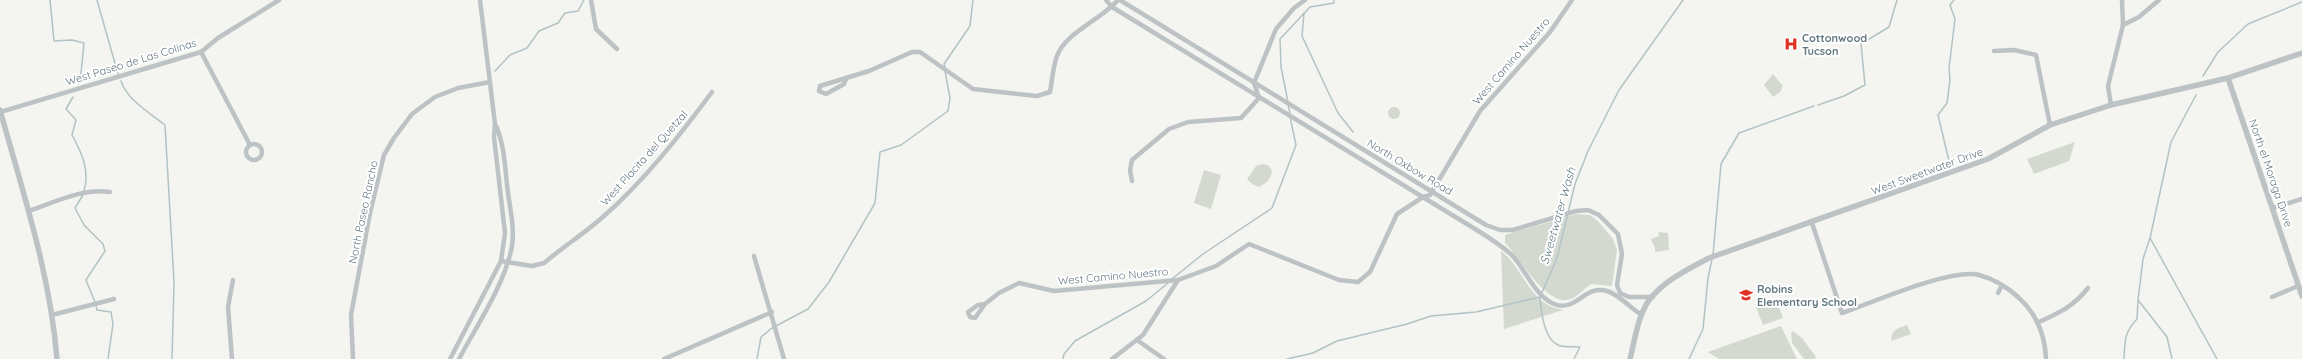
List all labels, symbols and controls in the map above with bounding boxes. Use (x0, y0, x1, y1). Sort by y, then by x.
street label: West Camino Nuestro (1469, 14, 1553, 107)
place label: Cottonwood Tucson (1802, 31, 1867, 58)
street label: West Paseo de Las Colinas (64, 35, 198, 89)
hospital icon: Cottonwood Tucson (1783, 36, 1799, 52)
street label: West Placita del Quetzal (598, 107, 690, 209)
street label: North el Moraga Drive (2246, 117, 2296, 229)
street label: North Oxbow Road (1365, 136, 1455, 198)
street label: West Sweetwater Drive (1869, 144, 1985, 198)
street label: North Paseo Rancho (345, 159, 381, 265)
water label: Sweetwater Wash (1537, 166, 1579, 266)
street label: West Camino Nuestro (1057, 264, 1169, 288)
place label: Robins Elementary School (1757, 282, 1857, 309)
school or university icon: Robins Elementary School (1738, 287, 1754, 303)

